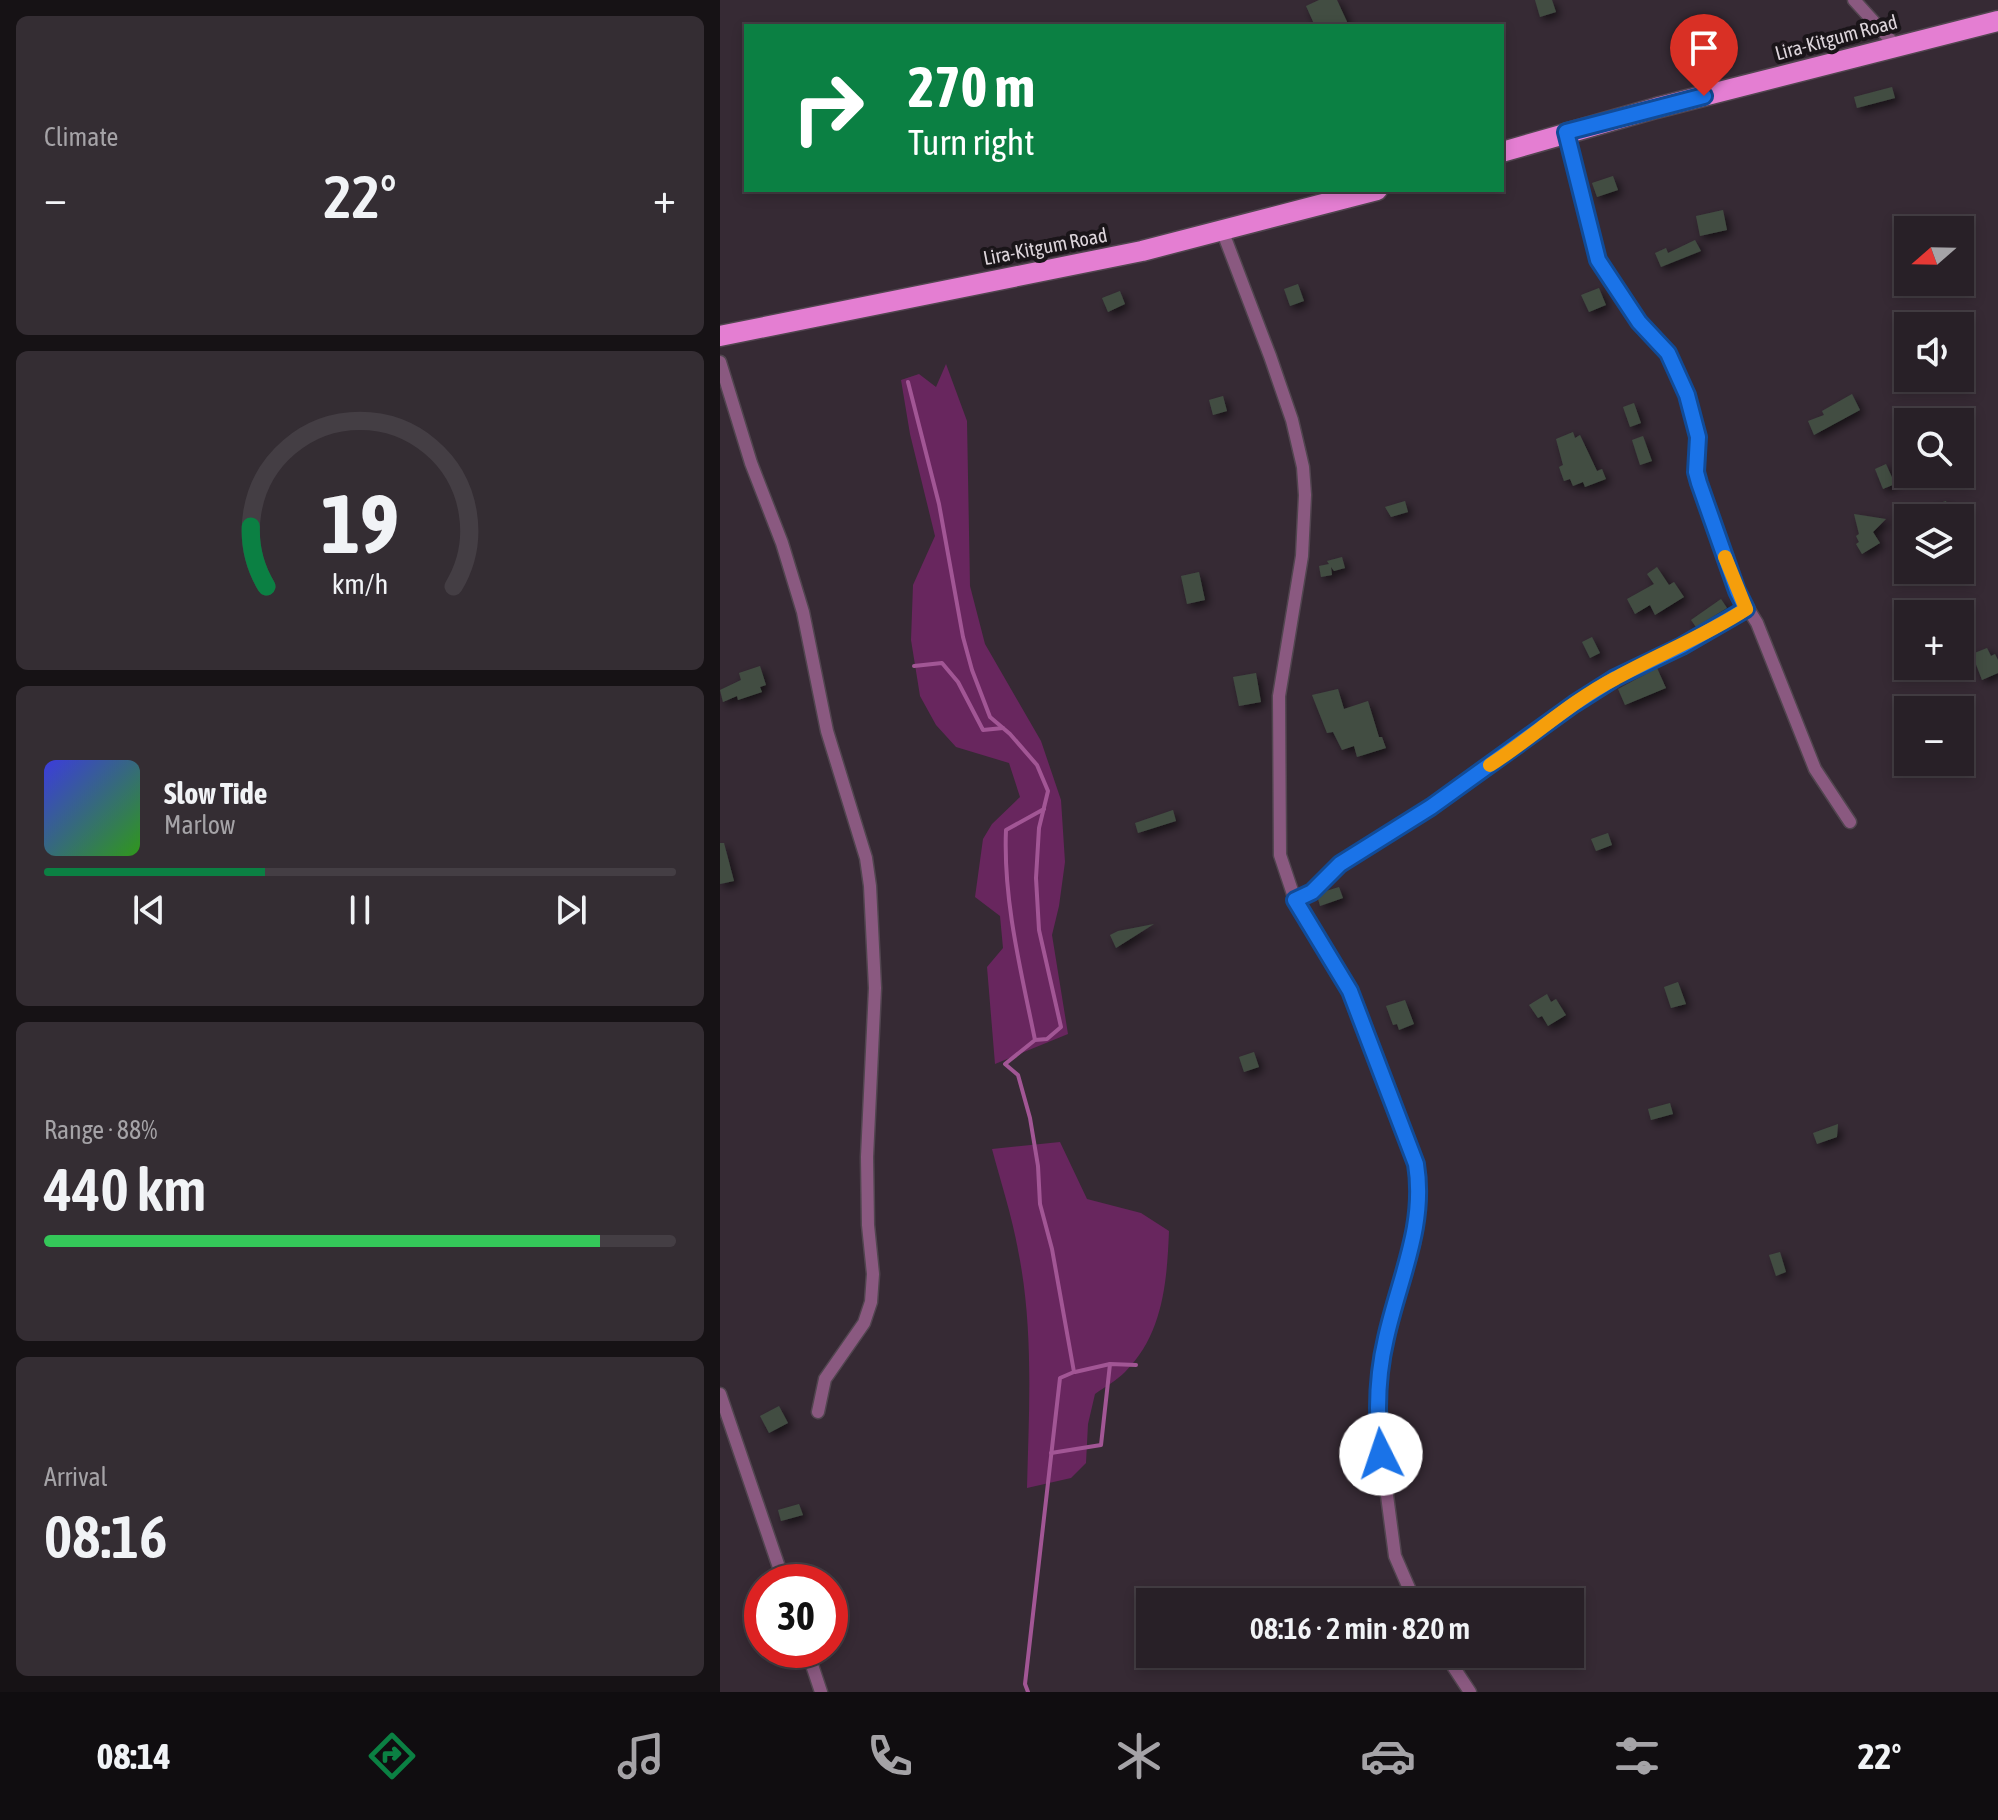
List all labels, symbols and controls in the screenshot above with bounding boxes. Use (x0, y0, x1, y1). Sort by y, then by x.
street label: Lira-Kitgum Road (1772, 10, 1900, 64)
pin (1670, 14.0, 1738, 96)
icon: arrive (1682, 26, 1726, 70)
text: 270 m (908, 55, 1035, 119)
icon: right (776, 56, 880, 160)
text: Turn right (908, 121, 1035, 163)
text: Climate (44, 122, 118, 152)
text: 22° (324, 162, 396, 231)
text: − (44, 172, 67, 222)
text: + (653, 172, 676, 222)
north arrow (1894, 216, 1974, 296)
map controls (1894, 216, 1974, 776)
street label: Lira-Kitgum Road (981, 223, 1109, 269)
button: sound (1894, 312, 1974, 392)
button: search (1894, 408, 1974, 488)
text: 19 (321, 474, 399, 570)
button: layers (1894, 504, 1974, 584)
text: km/h (332, 567, 388, 600)
button: + (1894, 600, 1974, 680)
button: − (1894, 696, 1974, 776)
text: Slow Tide (164, 776, 267, 810)
text: Marlow (164, 810, 235, 840)
icon: previous (127, 888, 171, 932)
icon: pause (338, 888, 382, 932)
icon: next (549, 888, 593, 932)
text: Range · 88% (44, 1115, 157, 1145)
text: 440 km (44, 1155, 206, 1224)
position arrow (1339, 1412, 1423, 1496)
text: Arrival (44, 1462, 108, 1492)
text: 08:16 (44, 1502, 167, 1571)
speed limit sign: 30 (744, 1564, 848, 1668)
text: 08:16 · 2 min · 820 m (1250, 1611, 1470, 1645)
icon: directions (364, 1728, 420, 1784)
icon: music (613, 1728, 669, 1784)
icon: phone (862, 1728, 918, 1784)
icon: climate (1111, 1728, 1167, 1784)
icon: car (1360, 1728, 1416, 1784)
icon: filters (1609, 1728, 1665, 1784)
text: 08:14 (97, 1735, 171, 1777)
text: 22° (1858, 1735, 1901, 1777)

